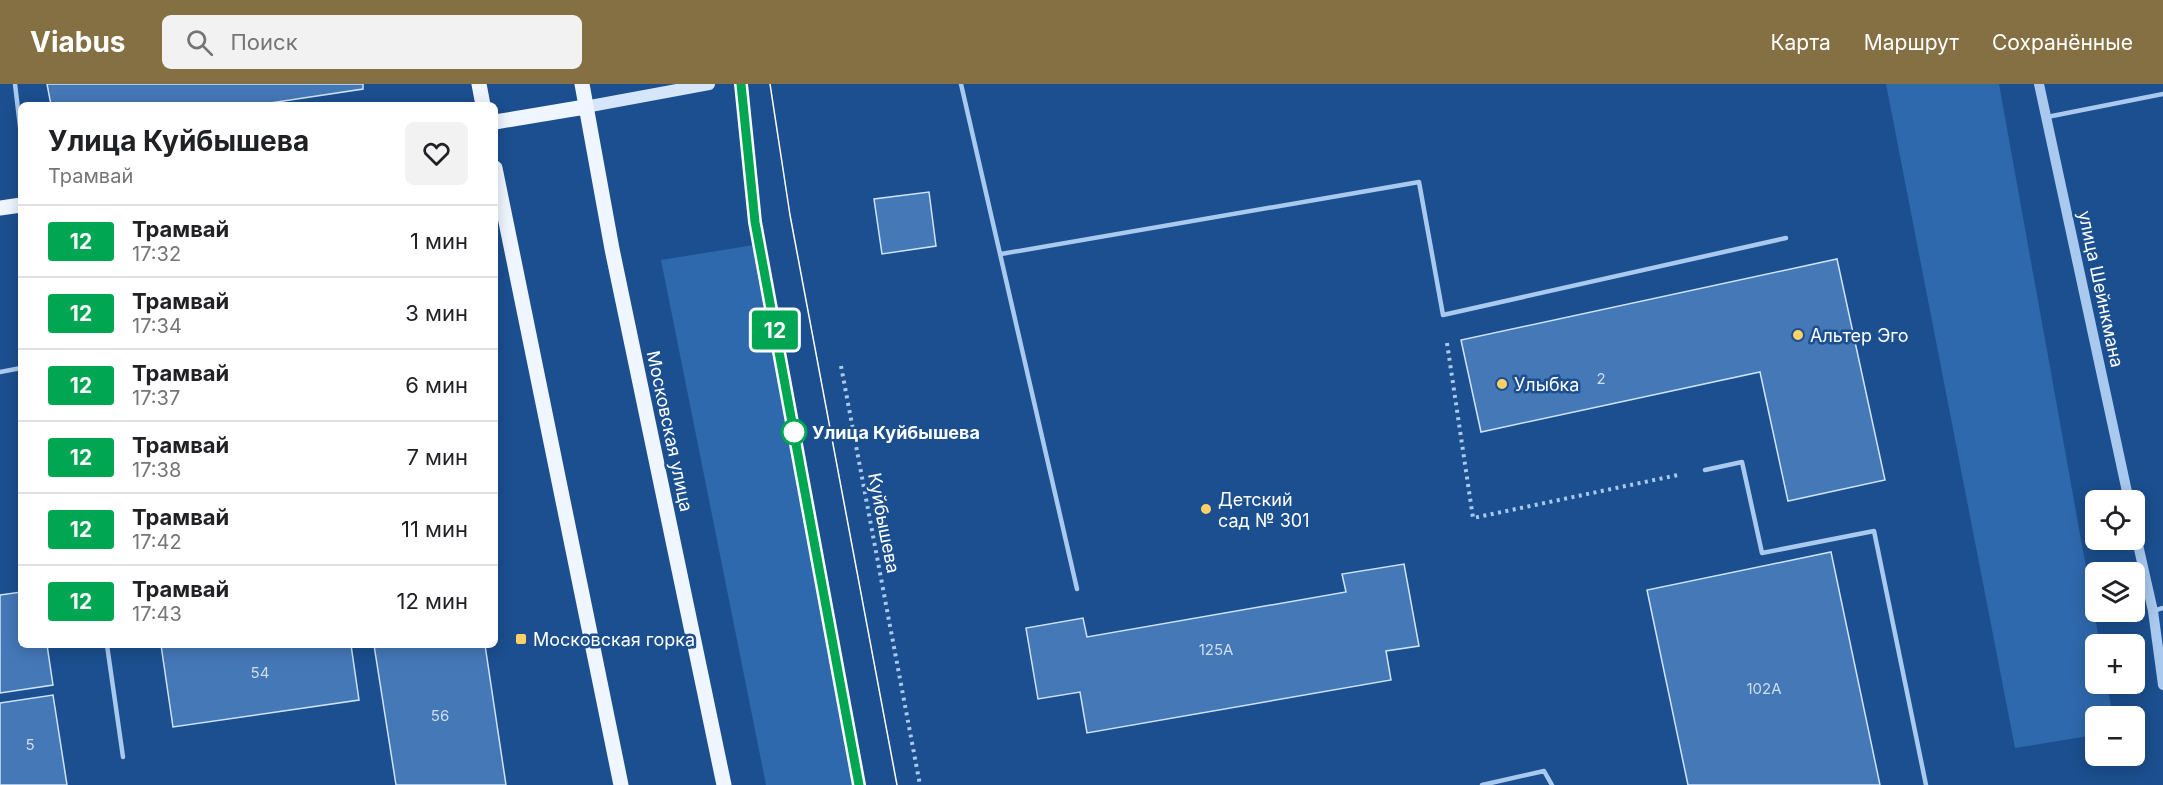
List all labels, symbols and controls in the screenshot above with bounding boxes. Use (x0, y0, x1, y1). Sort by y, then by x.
search box (162, 15, 582, 69)
text: Viabus (30, 25, 126, 59)
icon: search (183, 26, 216, 59)
text: Поиск (231, 29, 298, 55)
text: Карта (1770, 30, 1831, 55)
text: Маршрут (1864, 30, 1959, 55)
text: Сохранённые (1992, 30, 2133, 55)
button: heart (405, 122, 468, 185)
text: Улица Куйбышева (48, 124, 309, 158)
text: Трамвай (48, 164, 133, 188)
street label: улица Шейнкмана (2074, 209, 2128, 369)
text: Трамвай (132, 216, 229, 242)
text: 1 мин (410, 228, 468, 254)
text: 12 (70, 229, 92, 254)
text: 17:32 (132, 242, 181, 266)
text: Трамвай (132, 288, 229, 314)
text: 3 мин (405, 300, 468, 326)
text: 12 (70, 301, 92, 326)
line badge: 12 (748, 310, 802, 350)
text: 17:34 (132, 314, 182, 338)
text: 12 (764, 318, 786, 343)
place label: Альтер Эго (1810, 325, 1909, 346)
marker: Альтер Эго (1791, 328, 1805, 342)
street label: Московская улица (643, 349, 697, 513)
text: Трамвай (132, 360, 229, 386)
house number: 2 (1596, 369, 1606, 388)
text: 6 мин (405, 372, 468, 398)
text: 12 (70, 373, 92, 398)
place label: Улыбка (1514, 374, 1579, 395)
marker: Улыбка (1495, 377, 1509, 391)
text: 17:37 (132, 386, 180, 410)
marker: Улица Куйбышева (781, 419, 807, 445)
place label: Улица Куйбышева (812, 422, 980, 443)
text: Трамвай (132, 432, 229, 458)
text: 7 мин (406, 444, 468, 470)
text: 12 (70, 445, 92, 470)
text: 17:38 (132, 458, 181, 482)
street label: Куйбышева (864, 471, 904, 575)
place label: Детский сад № 301 (1218, 489, 1309, 531)
map controls (2085, 490, 2145, 766)
button: locate (2085, 490, 2145, 550)
marker: Детский сад № 301 (1199, 502, 1213, 516)
text: Трамвай (132, 504, 229, 530)
text: 11 мин (401, 516, 468, 542)
text: 12 (70, 517, 92, 542)
text: 17:42 (132, 530, 182, 554)
button: layers (2085, 562, 2145, 622)
text: Трамвай (132, 576, 229, 602)
text: 12 мин (396, 588, 468, 614)
text: 12 (70, 589, 92, 614)
text: 17:43 (132, 602, 182, 626)
place label: Московская горка (533, 629, 695, 650)
marker: Московская горка (514, 632, 528, 646)
button: + (2085, 634, 2145, 694)
house number: 125А (1199, 640, 1233, 659)
house number: 54 (251, 663, 269, 682)
house number: 102А (1746, 679, 1782, 698)
house number: 56 (431, 706, 449, 725)
button: − (2085, 706, 2145, 766)
house number: 5 (25, 735, 35, 754)

